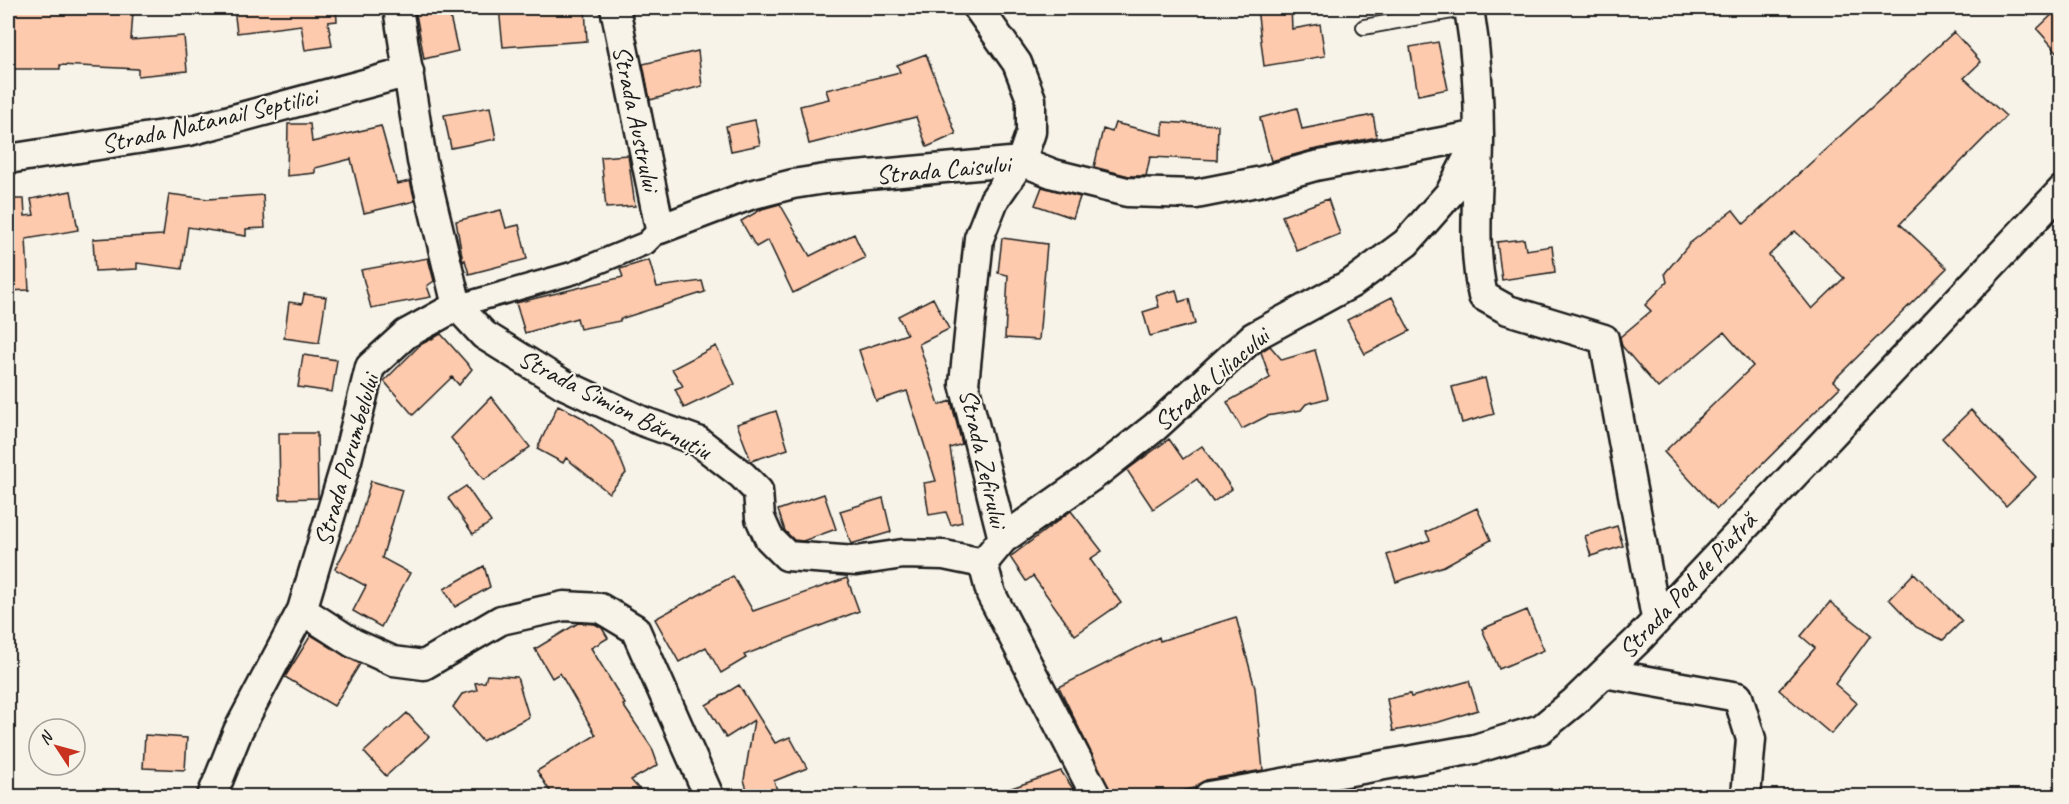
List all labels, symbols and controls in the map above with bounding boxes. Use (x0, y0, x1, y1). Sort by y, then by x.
street label: Strada Austrului (605, 42, 669, 197)
street label: Strada Natanail Septilici (98, 79, 323, 161)
street label: Strada Caisului (875, 147, 1015, 192)
street label: Strada Liliacului (1147, 318, 1278, 439)
street label: Strada Simion Bărnuțiu (513, 342, 719, 468)
street label: Strada Porumbelului (306, 367, 388, 550)
street label: Strada Zefirului (952, 386, 1016, 534)
street label: Strada Pod de Piatră (1611, 503, 1765, 665)
north arrow (27, 717, 87, 777)
text: N (35, 726, 58, 749)

